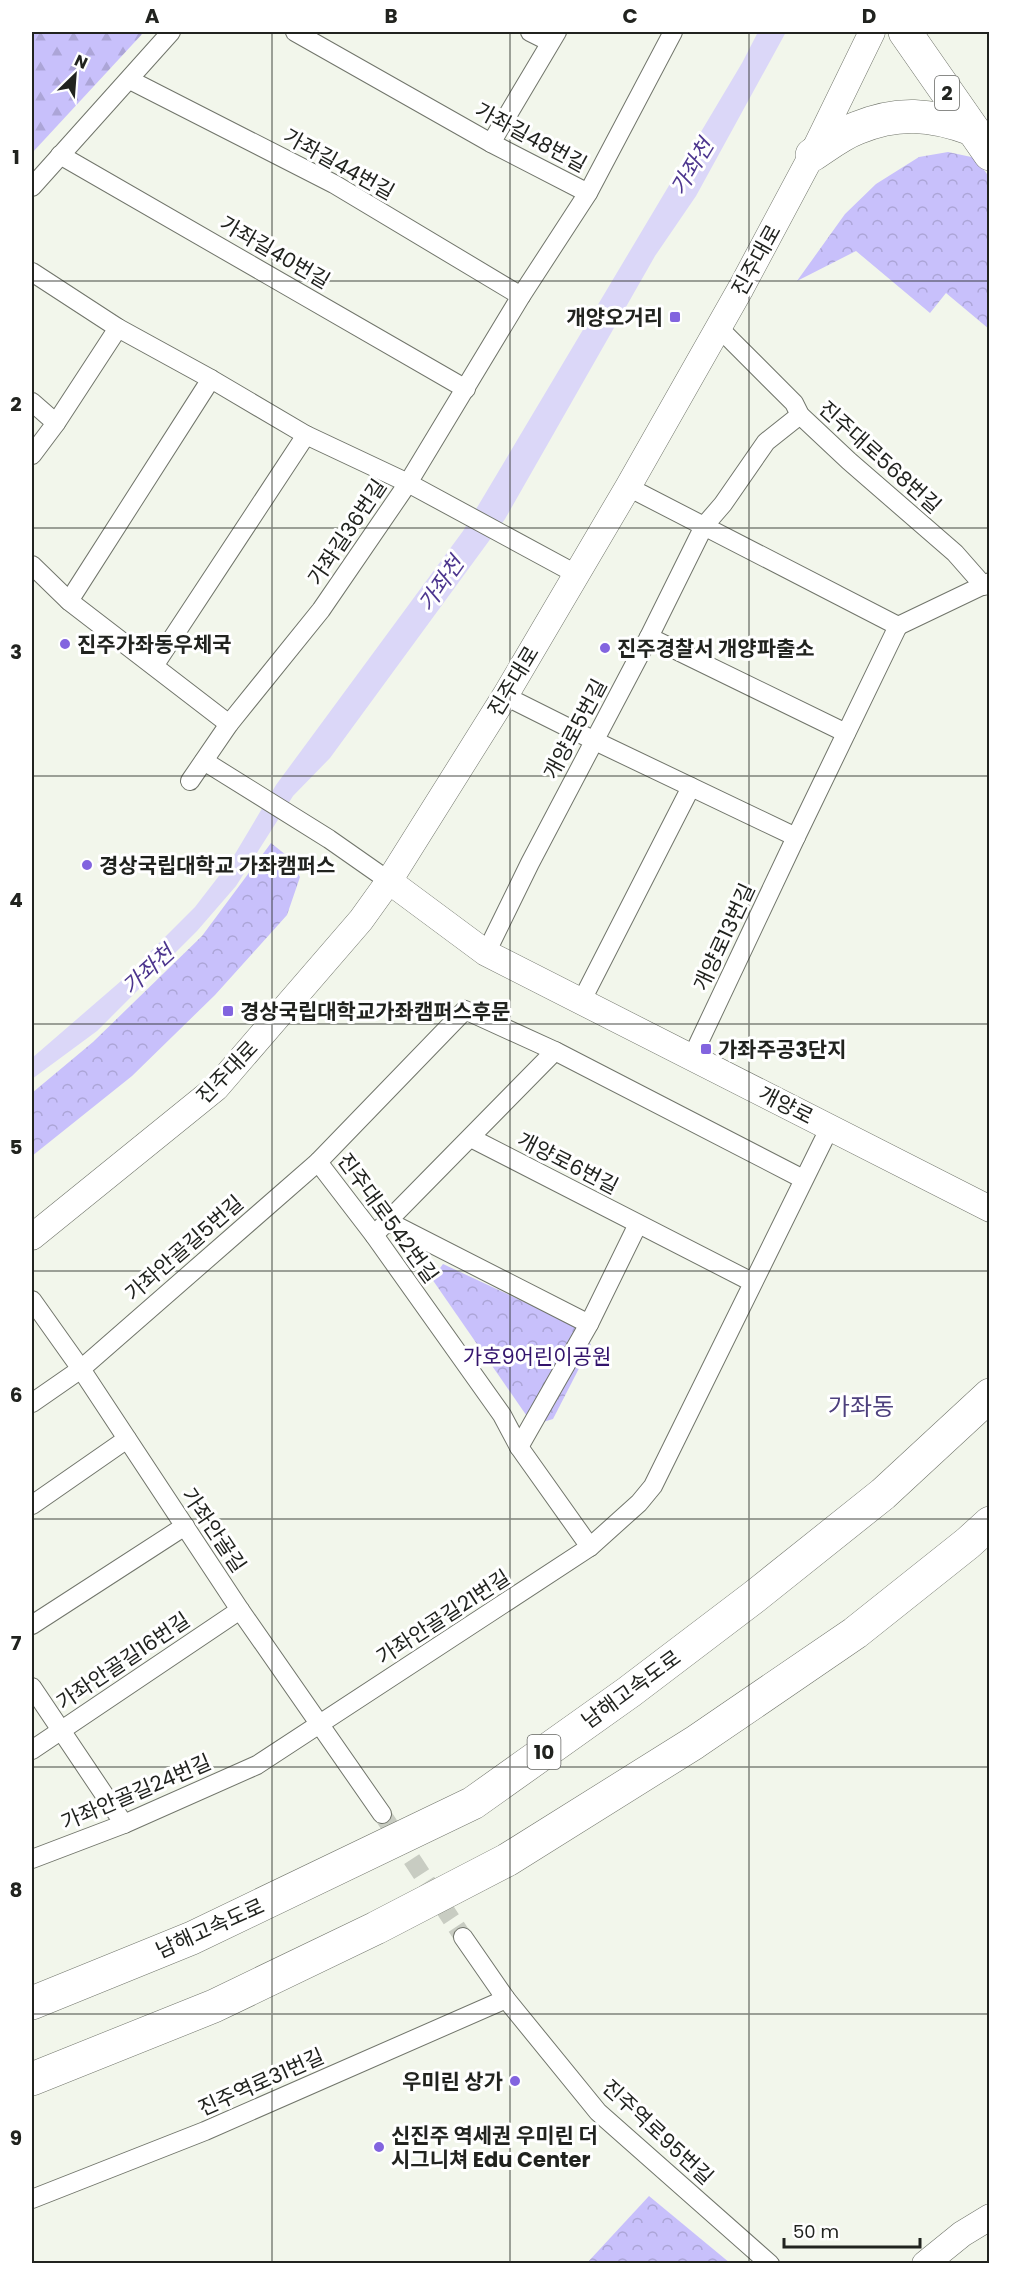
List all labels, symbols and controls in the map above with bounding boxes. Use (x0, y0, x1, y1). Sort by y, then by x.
text: A (145, 2, 160, 30)
text: B (384, 2, 398, 30)
text: C (622, 2, 638, 30)
text: D (862, 2, 876, 30)
north arrow (45, 45, 105, 105)
text: N (71, 49, 91, 75)
road number: 2 (935, 76, 959, 110)
street label: 가좌길48번길 (470, 95, 592, 179)
street label: 가좌길44번길 (278, 121, 400, 207)
water label: 가좌천 (663, 131, 722, 201)
text: 1 (12, 143, 20, 171)
street label: 가좌길40번길 (214, 209, 336, 295)
street label: 진주대로 (725, 219, 787, 301)
place label: 개양오거리 (566, 303, 663, 332)
marker: 개양오거리 (668, 310, 682, 324)
text: 2 (10, 390, 22, 418)
street label: 진주대로568번길 (812, 394, 948, 520)
street label: 가좌길36번길 (301, 473, 393, 591)
water label: 가좌천 (411, 548, 473, 618)
place label: 진주가좌동우체국 (77, 630, 232, 659)
place label: 진주경찰서 개양파출소 (617, 634, 815, 663)
marker: 진주가좌동우체국 (58, 637, 72, 651)
text: 3 (10, 638, 22, 666)
street label: 진주대로 (481, 640, 545, 722)
marker: 진주경찰서 개양파출소 (598, 641, 612, 655)
street label: 개양로5번길 (536, 674, 614, 784)
place label: 경상국립대학교 가좌캠퍼스 (99, 851, 335, 880)
marker: 경상국립대학교 가좌캠퍼스 (80, 858, 94, 872)
street label: 개양로13번길 (686, 878, 762, 996)
text: 4 (9, 886, 23, 914)
water label: 가좌천 (115, 936, 183, 1002)
place label: 경상국립대학교가좌캠퍼스후문 (240, 997, 510, 1026)
marker: 경상국립대학교가좌캠퍼스후문 (221, 1004, 235, 1018)
street label: 진주대로 (190, 1034, 264, 1110)
place label: 가좌주공3단지 (718, 1035, 847, 1064)
marker: 가좌주공3단지 (699, 1042, 713, 1056)
street label: 개양로 (754, 1079, 818, 1131)
street label: 개양로6번길 (512, 1125, 624, 1201)
text: 5 (10, 1133, 23, 1161)
street label: 진주대로542번길 (331, 1147, 445, 1289)
street label: 가좌안골길5번길 (118, 1188, 250, 1308)
park label: 가호9어린이공원 (463, 1342, 611, 1371)
text: 6 (10, 1381, 22, 1409)
district label: 가좌동 (828, 1390, 894, 1423)
street label: 가좌안골길 (175, 1482, 253, 1578)
street label: 가좌안골길21번길 (371, 1563, 515, 1671)
street label: 가좌안골길16번길 (51, 1606, 195, 1716)
text: 7 (11, 1629, 22, 1657)
street label: 남해고속도로 (576, 1643, 686, 1735)
road number: 10 (528, 1735, 560, 1769)
street label: 가좌안골길24번길 (56, 1747, 216, 1837)
text: 8 (10, 1876, 22, 1904)
street label: 남해고속도로 (151, 1891, 269, 1965)
street label: 진주역로31번길 (193, 2041, 329, 2123)
place label: 우미린 상가 (402, 2067, 503, 2096)
street label: 진주역로95번길 (596, 2073, 720, 2191)
marker: 우미린 상가 (508, 2074, 522, 2088)
place label: 신진주 역세권 우미린 더 시그니쳐 Edu Center (391, 2121, 598, 2174)
text: 9 (10, 2124, 22, 2152)
marker: 신진주 역세권 우미린 더 시그니쳐 Edu Center (372, 2140, 386, 2154)
scale bar (784, 2211, 920, 2249)
text: 50 m (793, 2219, 839, 2244)

